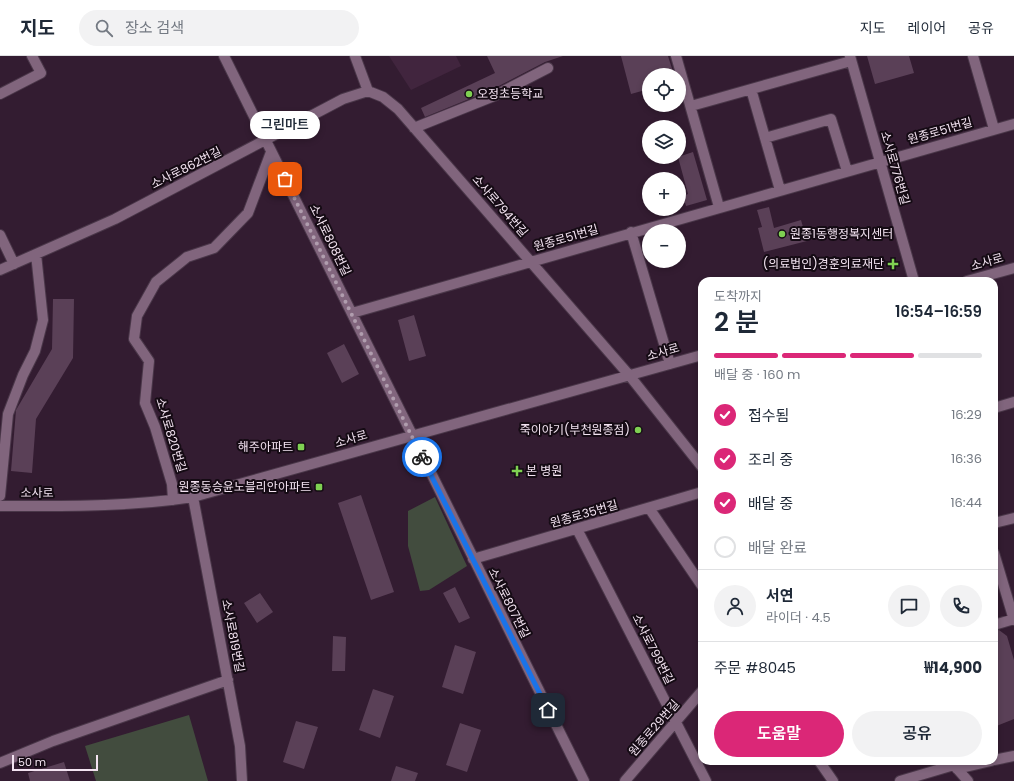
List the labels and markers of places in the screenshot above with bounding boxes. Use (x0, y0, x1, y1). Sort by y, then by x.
place label: 오정초등학교 (477, 85, 543, 102)
marker: 오정초등학교 (464, 89, 474, 99)
callout: 그린마트 (250, 111, 320, 139)
pin (268, 162, 302, 196)
place label: 원종1동행정복지센터 (790, 225, 893, 242)
marker: 원종1동행정복지센터 (777, 229, 787, 239)
place label: (의료법인)경훈의료재단 (763, 255, 884, 272)
marker: (의료법인)경훈의료재단 (887, 258, 899, 270)
place label: 죽이야기(부천원종점) (520, 421, 630, 438)
marker: 죽이야기(부천원종점) (633, 425, 643, 435)
place label: 해주아파트 (238, 438, 293, 455)
marker: 해주아파트 (296, 442, 306, 452)
place label: 본 병원 (526, 462, 562, 479)
marker: 본 병원 (511, 465, 523, 477)
place label: 원종동승윤노블리안아파트 (179, 478, 311, 495)
marker: 원종동승윤노블리안아파트 (314, 482, 324, 492)
pin (531, 693, 565, 727)

